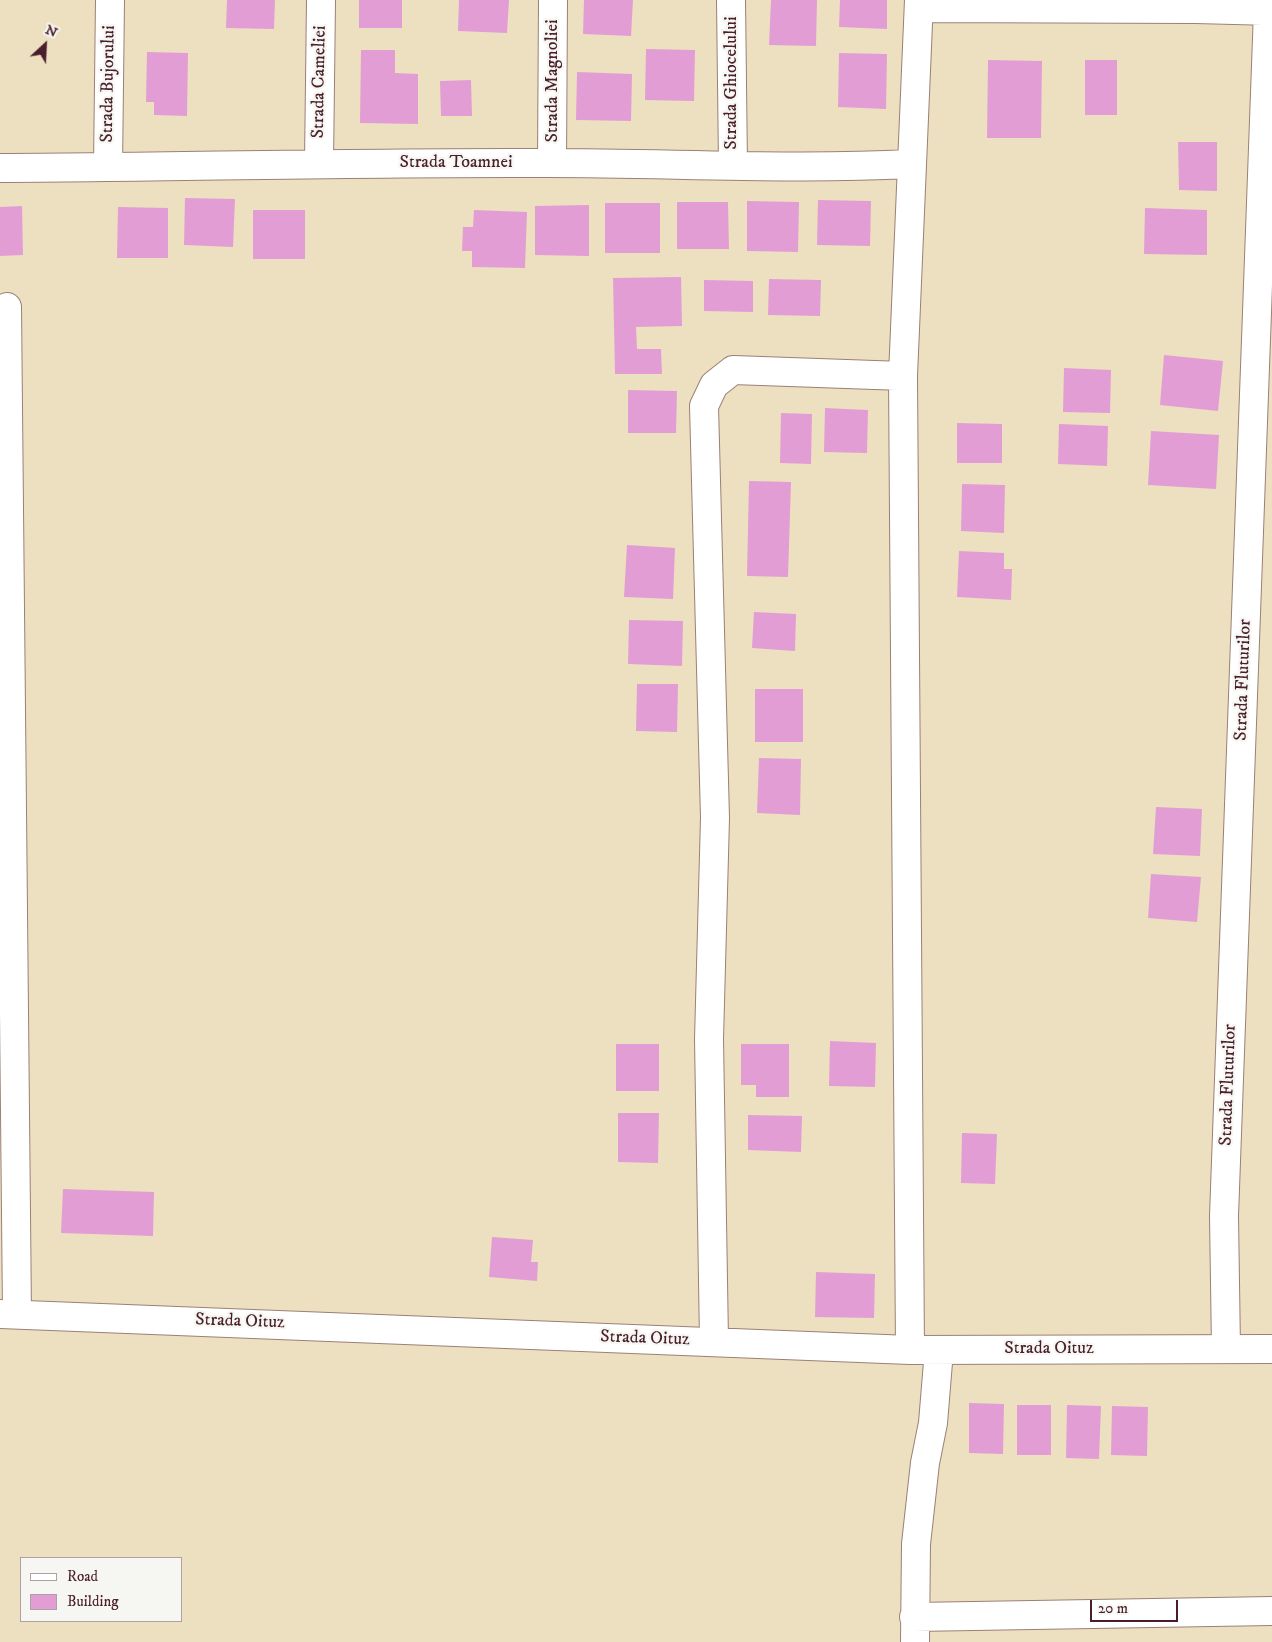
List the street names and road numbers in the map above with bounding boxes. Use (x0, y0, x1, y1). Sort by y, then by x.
street label: Strada Ghiocelului (721, 16, 743, 150)
street label: Strada Magnoliei (542, 19, 564, 143)
street label: Strada Bujorului (97, 25, 121, 143)
street label: Strada Cameliei (308, 25, 332, 139)
street label: Strada Toamnei (399, 152, 513, 174)
street label: Strada Fluturilor (1231, 619, 1257, 741)
street label: Strada Fluturilor (1216, 1024, 1242, 1146)
street label: Strada Oituz (195, 1310, 285, 1334)
street label: Strada Oituz (600, 1327, 690, 1351)
street label: Strada Oituz (1004, 1338, 1094, 1360)

